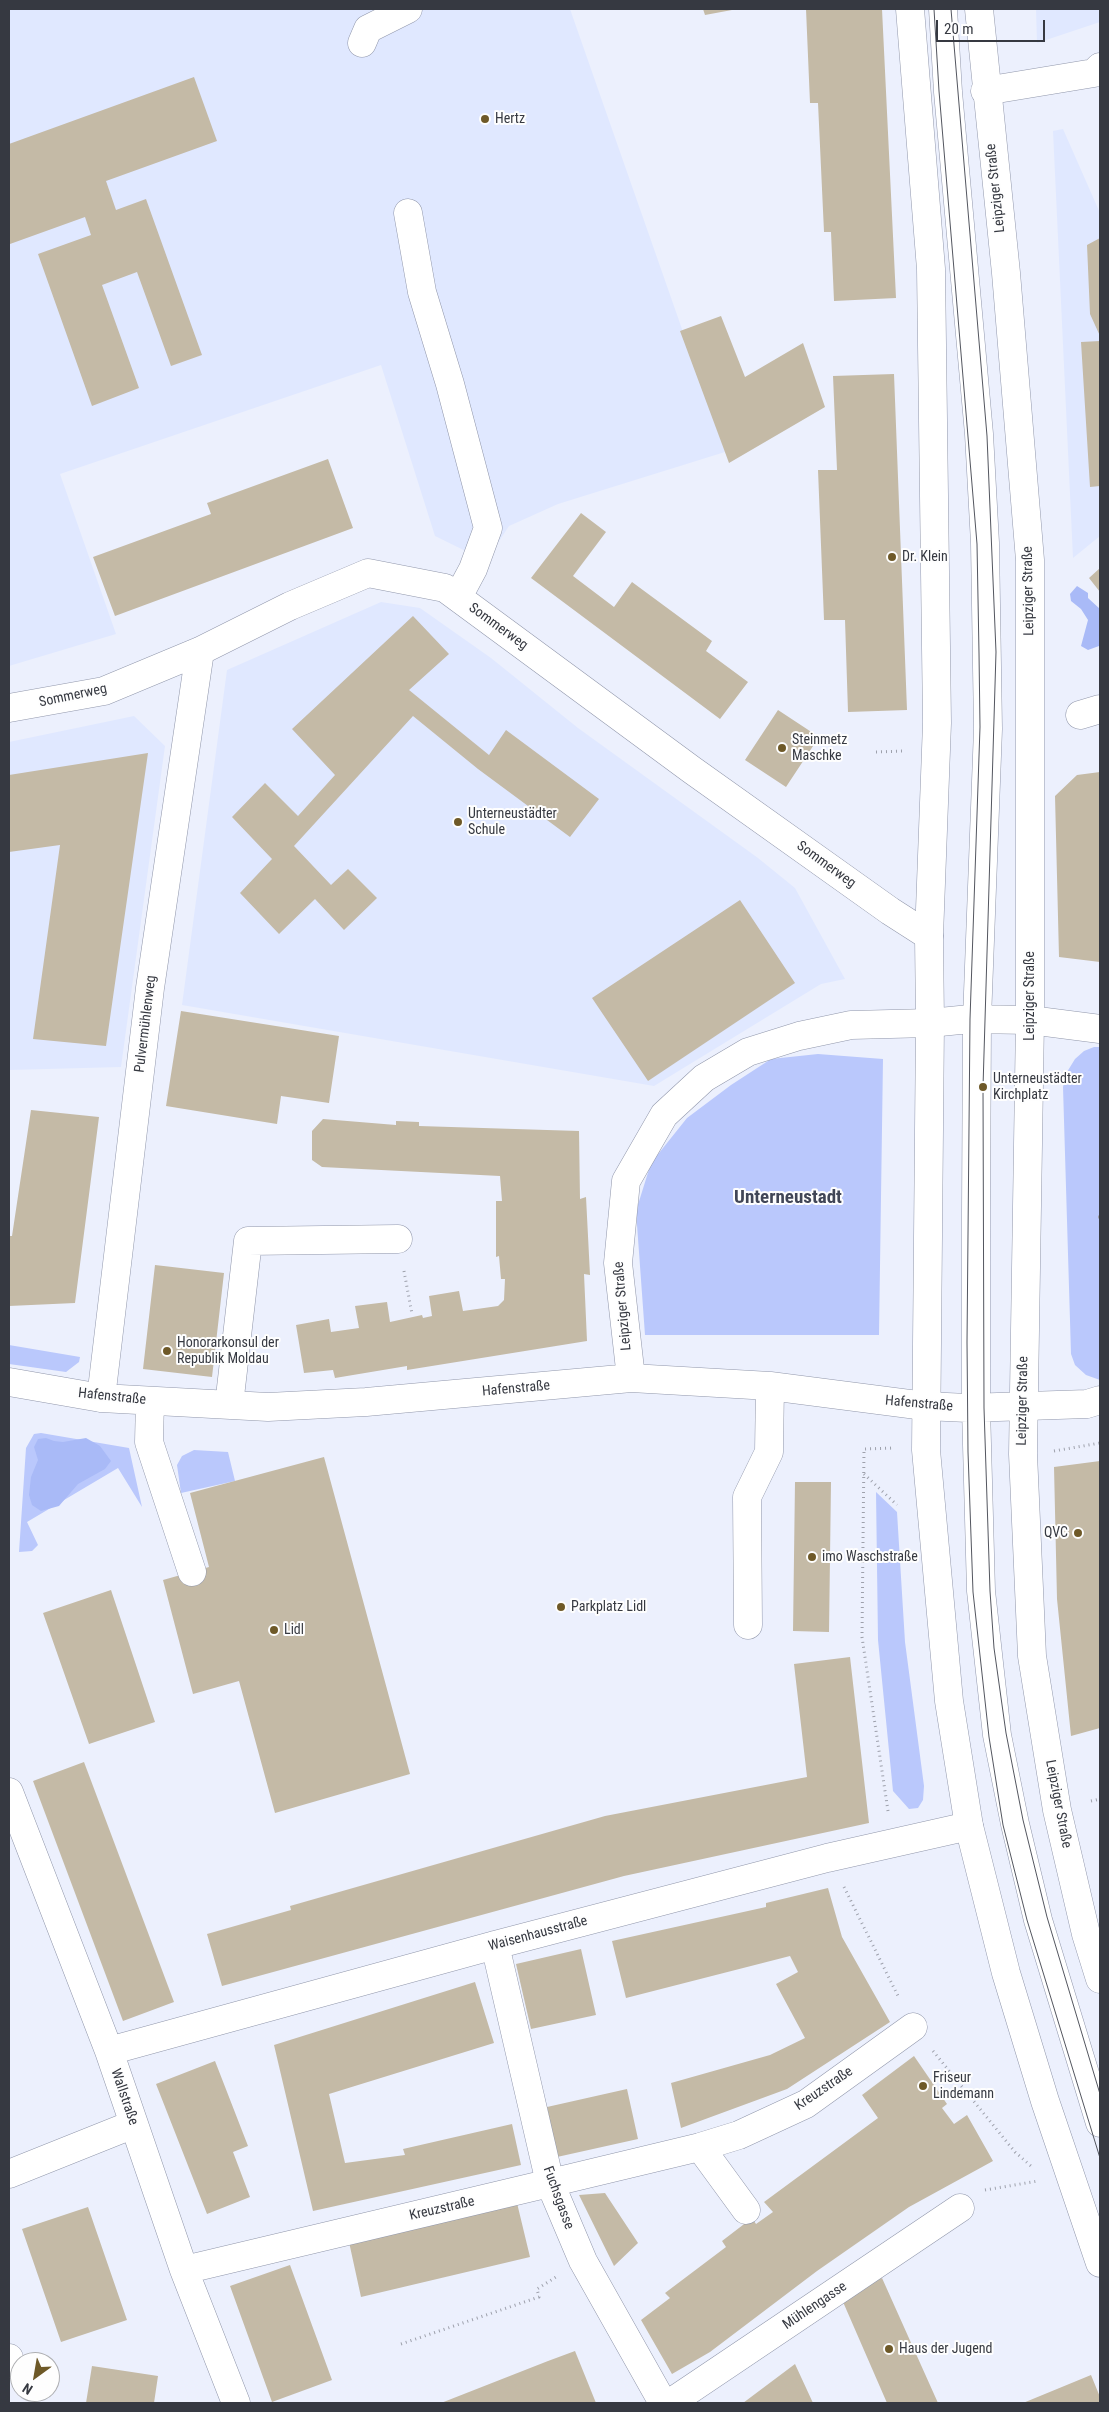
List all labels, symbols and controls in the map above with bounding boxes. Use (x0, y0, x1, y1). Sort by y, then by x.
scale bar (939, 10, 1048, 42)
text: 20 m (944, 20, 974, 38)
place label: Hertz (495, 111, 525, 127)
marker: Hertz (479, 113, 491, 125)
street label: Leipziger Straße (983, 143, 1009, 233)
street label: Leipziger Straße (1020, 546, 1038, 636)
place label: Dr. Klein (902, 549, 948, 565)
marker: Dr. Klein (886, 551, 898, 563)
street label: Sommerweg (465, 600, 531, 654)
street label: Sommerweg (38, 681, 108, 711)
place label: Steinmetz Maschke (792, 732, 847, 764)
marker: Steinmetz Maschke (776, 742, 788, 754)
place label: Unterneustädter Schule (468, 806, 557, 839)
marker: Unterneustädter Schule (452, 816, 464, 828)
street label: Sommerweg (793, 838, 859, 892)
street label: Leipziger Straße (1022, 951, 1038, 1041)
street label: Pulvermühlenweg (132, 975, 160, 1073)
place label: Unterneustädter Kirchplatz (993, 1071, 1082, 1104)
marker: Unterneustädter Kirchplatz (977, 1081, 989, 1093)
district label: Unterneustadt (734, 1187, 842, 1209)
street label: Leipziger Straße (611, 1261, 635, 1351)
place label: Honorarkonsul der Republik Moldau (177, 1335, 279, 1368)
marker: Honorarkonsul der Republik Moldau (161, 1345, 173, 1357)
street label: Leipziger Straße (1014, 1356, 1032, 1446)
street label: Hafenstraße (481, 1378, 551, 1400)
street label: Hafenstraße (77, 1385, 147, 1409)
street label: Hafenstraße (884, 1393, 954, 1415)
place label: QVC (1044, 1525, 1068, 1541)
marker: QVC (1072, 1527, 1084, 1539)
place label: imo Waschstraße (822, 1549, 918, 1565)
marker: imo Waschstraße (806, 1551, 818, 1563)
place label: Parkplatz Lidl (571, 1599, 646, 1615)
marker: Parkplatz Lidl (555, 1601, 567, 1613)
place label: Lidl (284, 1622, 304, 1638)
marker: Lidl (268, 1624, 280, 1636)
street label: Leipziger Straße (1041, 1758, 1075, 1850)
street label: Waisenhausstraße (487, 1913, 589, 1955)
street label: Kreuzstraße (792, 2063, 856, 2115)
street label: Wallstraße (107, 2067, 141, 2127)
place label: Friseur Lindemann (933, 2070, 994, 2102)
marker: Friseur Lindemann (917, 2080, 929, 2092)
street label: Fuchsgasse (539, 2164, 577, 2232)
street label: Kreuzstraße (408, 2193, 476, 2225)
street label: Mühlengasse (780, 2278, 850, 2334)
place label: Haus der Jugend (899, 2341, 992, 2357)
marker: Haus der Jugend (883, 2343, 895, 2355)
north arrow (10, 2352, 60, 2402)
text: N (20, 2380, 35, 2398)

